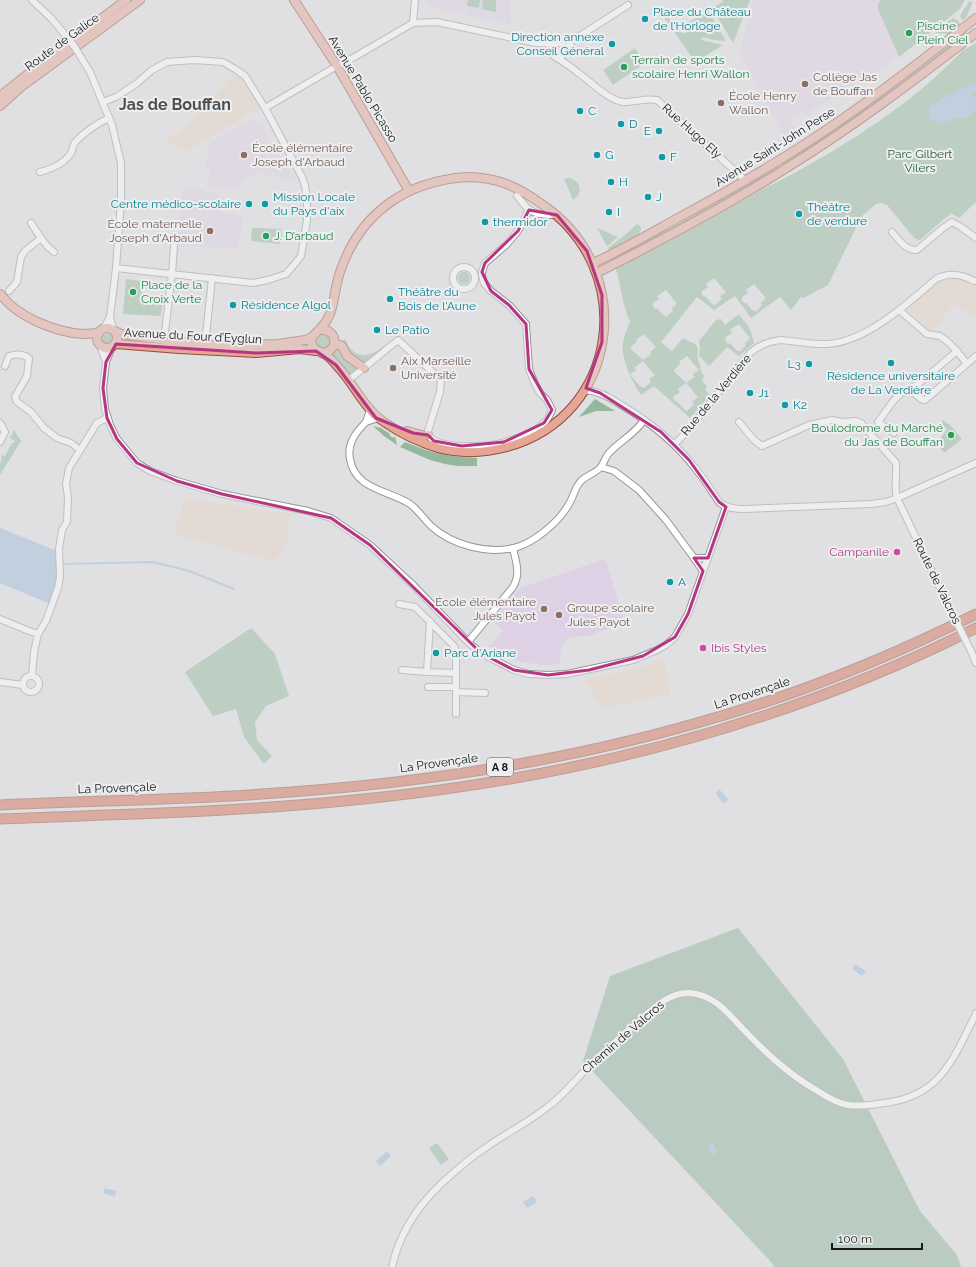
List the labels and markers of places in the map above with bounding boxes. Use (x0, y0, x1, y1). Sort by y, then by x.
place label: Place du Château de l’Horloge (653, 5, 751, 33)
marker: Place du Château de l’Horloge (640, 14, 650, 24)
place label: Piscine Plein Ciel (917, 19, 969, 47)
marker: Piscine Plein Ciel (904, 28, 914, 38)
place label: Direction annexe Conseil Général (511, 30, 605, 58)
marker: Direction annexe Conseil Général (607, 39, 617, 49)
place label: Terrain de sports scolaire Henri Wallon (632, 53, 749, 81)
marker: Terrain de sports scolaire Henri Wallon (619, 62, 629, 72)
place label: Collège Jas de Bouffan (813, 70, 877, 98)
marker: Collège Jas de Bouffan (800, 79, 810, 89)
place label: École Henry Wallon (729, 89, 797, 117)
marker: École Henry Wallon (716, 98, 726, 108)
place label: C (588, 104, 596, 118)
marker: C (575, 106, 585, 116)
place label: D (629, 117, 638, 131)
marker: D (616, 119, 626, 129)
place label: E (644, 124, 651, 138)
marker: E (654, 126, 664, 136)
place label: École élémentaire Joseph d'Arbaud (252, 141, 353, 169)
place label: G (605, 148, 614, 162)
marker: École élémentaire Joseph d'Arbaud (239, 150, 249, 160)
marker: G (592, 150, 602, 160)
place label: F (670, 150, 677, 164)
marker: F (657, 152, 667, 162)
place label: H (619, 175, 628, 189)
marker: H (606, 177, 616, 187)
place label: Mission Locale du Pays d'aix (273, 190, 355, 218)
place label: J (656, 190, 662, 204)
marker: J (643, 192, 653, 202)
place label: Centre médico-scolaire (111, 197, 241, 211)
marker: Centre médico-scolaire (244, 199, 254, 209)
marker: Mission Locale du Pays d'aix (260, 199, 270, 209)
place label: Théâtre de verdure (807, 200, 867, 228)
place label: I (617, 205, 620, 219)
marker: I (604, 207, 614, 217)
marker: Théâtre de verdure (794, 209, 804, 219)
place label: thermidor (493, 215, 549, 229)
place label: École maternelle Joseph d'Arbaud (108, 217, 202, 245)
marker: thermidor (480, 217, 490, 227)
marker: École maternelle Joseph d'Arbaud (205, 226, 215, 236)
place label: J. D’arbaud (274, 229, 333, 243)
marker: J. D’arbaud (261, 231, 271, 241)
place label: Place de la Croix Verte (141, 278, 202, 306)
place label: Théâtre du Bois de l'Aune (398, 285, 476, 313)
marker: Place de la Croix Verte (128, 287, 138, 297)
marker: Théâtre du Bois de l'Aune (385, 294, 395, 304)
place label: Résidence Algol (241, 298, 332, 312)
marker: Résidence Algol (228, 300, 238, 310)
place label: Le Patio (385, 323, 430, 337)
marker: Le Patio (372, 325, 382, 335)
place label: Aix Marseille Université (401, 354, 471, 382)
place label: L3 (788, 357, 801, 371)
marker: Résidence universitaire de La Verdière (886, 358, 896, 368)
marker: L3 (804, 359, 814, 369)
marker: Aix Marseille Université (388, 363, 398, 373)
place label: Résidence universitaire de La Verdière (827, 369, 955, 397)
place label: J1 (758, 386, 769, 400)
marker: J1 (745, 388, 755, 398)
place label: K2 (793, 398, 807, 412)
marker: K2 (780, 400, 790, 410)
place label: Boulodrome du Marché du Jas de Bouffan (811, 421, 943, 449)
marker: Boulodrome du Marché du Jas de Bouffan (946, 430, 956, 440)
place label: Campanile (829, 545, 889, 559)
marker: Campanile (892, 547, 902, 557)
place label: A (678, 575, 686, 589)
marker: A (665, 577, 675, 587)
place label: École élémentaire Jules Payot (435, 595, 536, 623)
place label: Groupe scolaire Jules Payot (567, 601, 654, 629)
marker: École élémentaire Jules Payot (539, 604, 549, 614)
marker: Groupe scolaire Jules Payot (554, 610, 564, 620)
place label: Ibis Styles (711, 641, 767, 655)
marker: Ibis Styles (698, 643, 708, 653)
place label: Parc d'Ariane (444, 646, 516, 660)
marker: Parc d'Ariane (431, 648, 441, 658)

